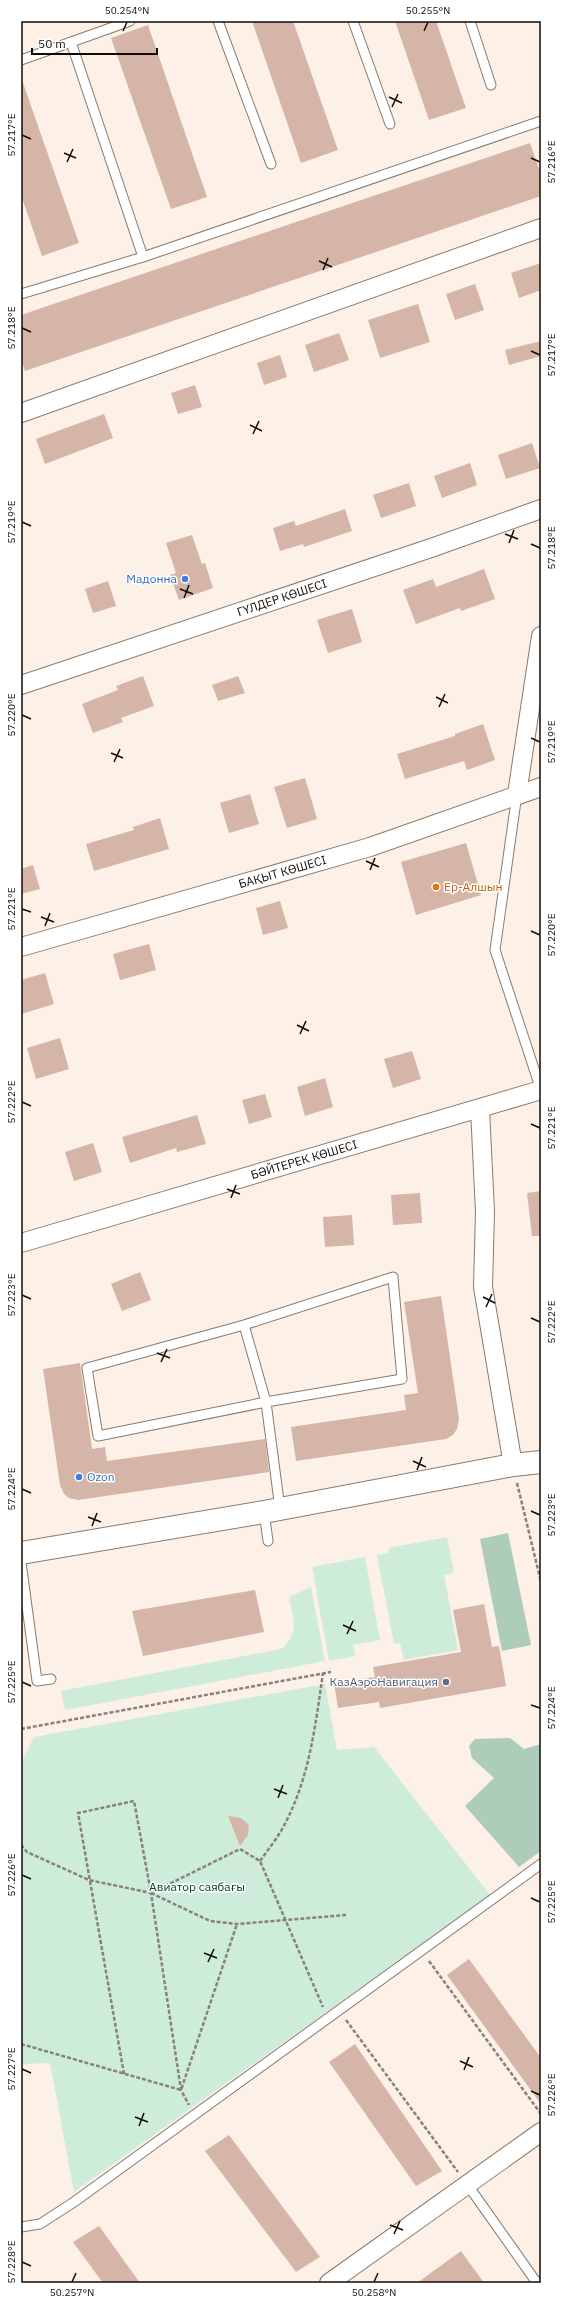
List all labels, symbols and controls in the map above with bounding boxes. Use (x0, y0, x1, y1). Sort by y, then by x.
text: 50.254°N (105, 4, 149, 17)
text: 50.255°N (406, 4, 450, 17)
scale bar (32, 30, 157, 56)
text: 50 m (38, 36, 66, 51)
text: 57.217°E (5, 113, 18, 157)
text: 57.216°E (545, 140, 558, 184)
text: 57.218°E (5, 306, 18, 350)
text: 57.217°E (545, 333, 558, 377)
text: 57.219°E (5, 500, 18, 544)
text: 57.218°E (545, 526, 558, 570)
place label: Мадонна (126, 571, 178, 586)
marker: Мадонна (180, 574, 190, 584)
street label: ГҮЛДЕР КӨШЕСІ (235, 575, 329, 619)
text: 57.220°E (5, 693, 18, 737)
text: 57.219°E (545, 720, 558, 764)
street label: БАҚЫТ КӨШЕСІ (237, 852, 328, 891)
place label: Ер-Алшын (444, 879, 503, 894)
marker: Ер-Алшын (431, 882, 441, 892)
text: 57.221°E (5, 887, 18, 931)
text: 57.220°E (545, 913, 558, 957)
text: 57.222°E (5, 1080, 18, 1124)
text: 57.221°E (545, 1106, 558, 1150)
street label: БӘЙТЕРЕК КӨШЕСІ (249, 1136, 359, 1182)
text: 57.223°E (5, 1273, 18, 1317)
text: 57.222°E (545, 1300, 558, 1344)
text: 57.224°E (5, 1467, 18, 1511)
place label: Ozon (87, 1469, 114, 1484)
marker: Ozon (74, 1472, 84, 1482)
text: 57.223°E (545, 1493, 558, 1537)
text: 57.225°E (5, 1660, 18, 1704)
place label: КазАэроНавигация (329, 1674, 438, 1689)
marker: КазАэроНавигация (441, 1677, 451, 1687)
text: 57.224°E (545, 1686, 558, 1730)
text: 57.226°E (5, 1853, 18, 1897)
park label: Авиатор саябағы (149, 1879, 245, 1894)
text: 57.225°E (545, 1880, 558, 1924)
text: 57.227°E (5, 2047, 18, 2091)
text: 57.226°E (545, 2073, 558, 2117)
text: 57.228°E (5, 2240, 18, 2284)
text: 50.257°N (50, 2286, 94, 2299)
text: 50.258°N (352, 2286, 396, 2299)

